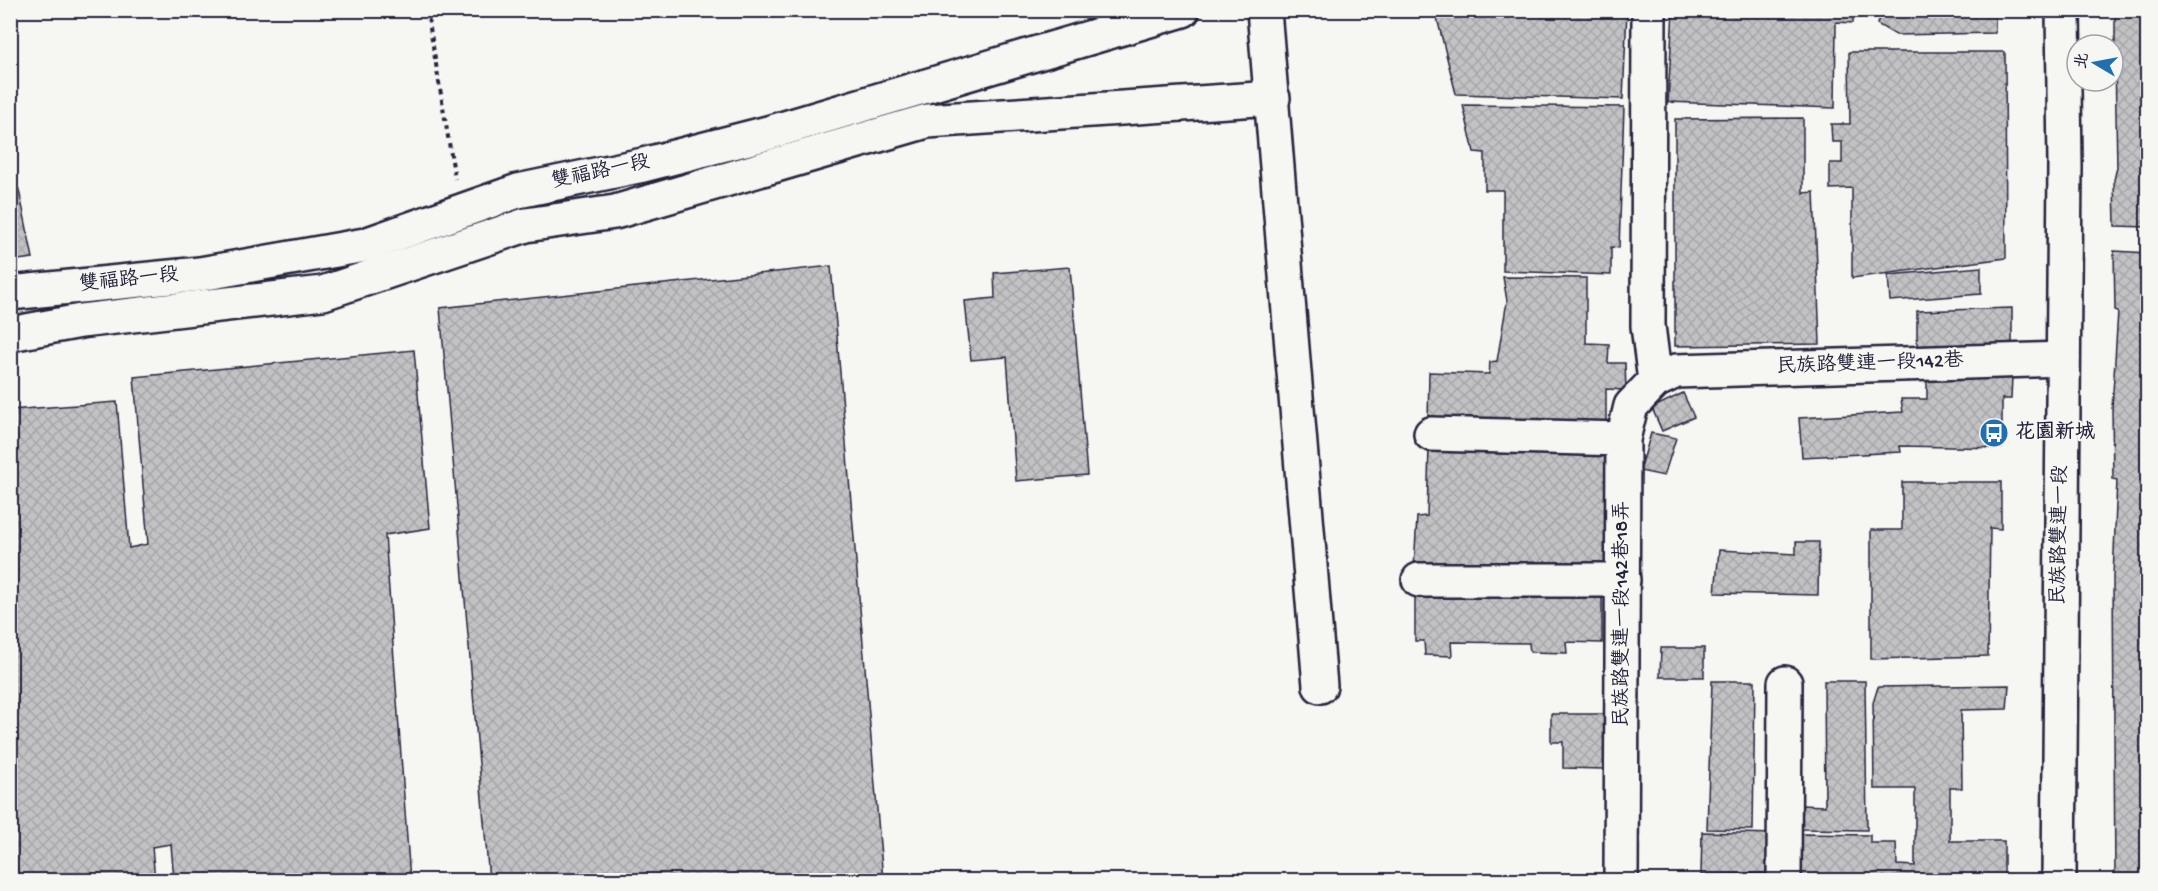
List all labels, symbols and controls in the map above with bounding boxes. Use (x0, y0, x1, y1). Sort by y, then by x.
north arrow (2065, 33, 2125, 93)
text: 北 (2072, 51, 2094, 71)
street label: 雙福路一段 (549, 149, 652, 195)
street label: 雙福路一段 (78, 262, 180, 298)
street label: 民族路雙連一段142巷 (1776, 348, 1965, 380)
bus stop icon: 花園新城 (1978, 417, 2010, 449)
place label: 花園新城 (2015, 420, 2095, 445)
street label: 民族路雙連一段 (2046, 465, 2074, 605)
street label: 民族路雙連一段142巷18弄 (1610, 501, 1635, 727)

